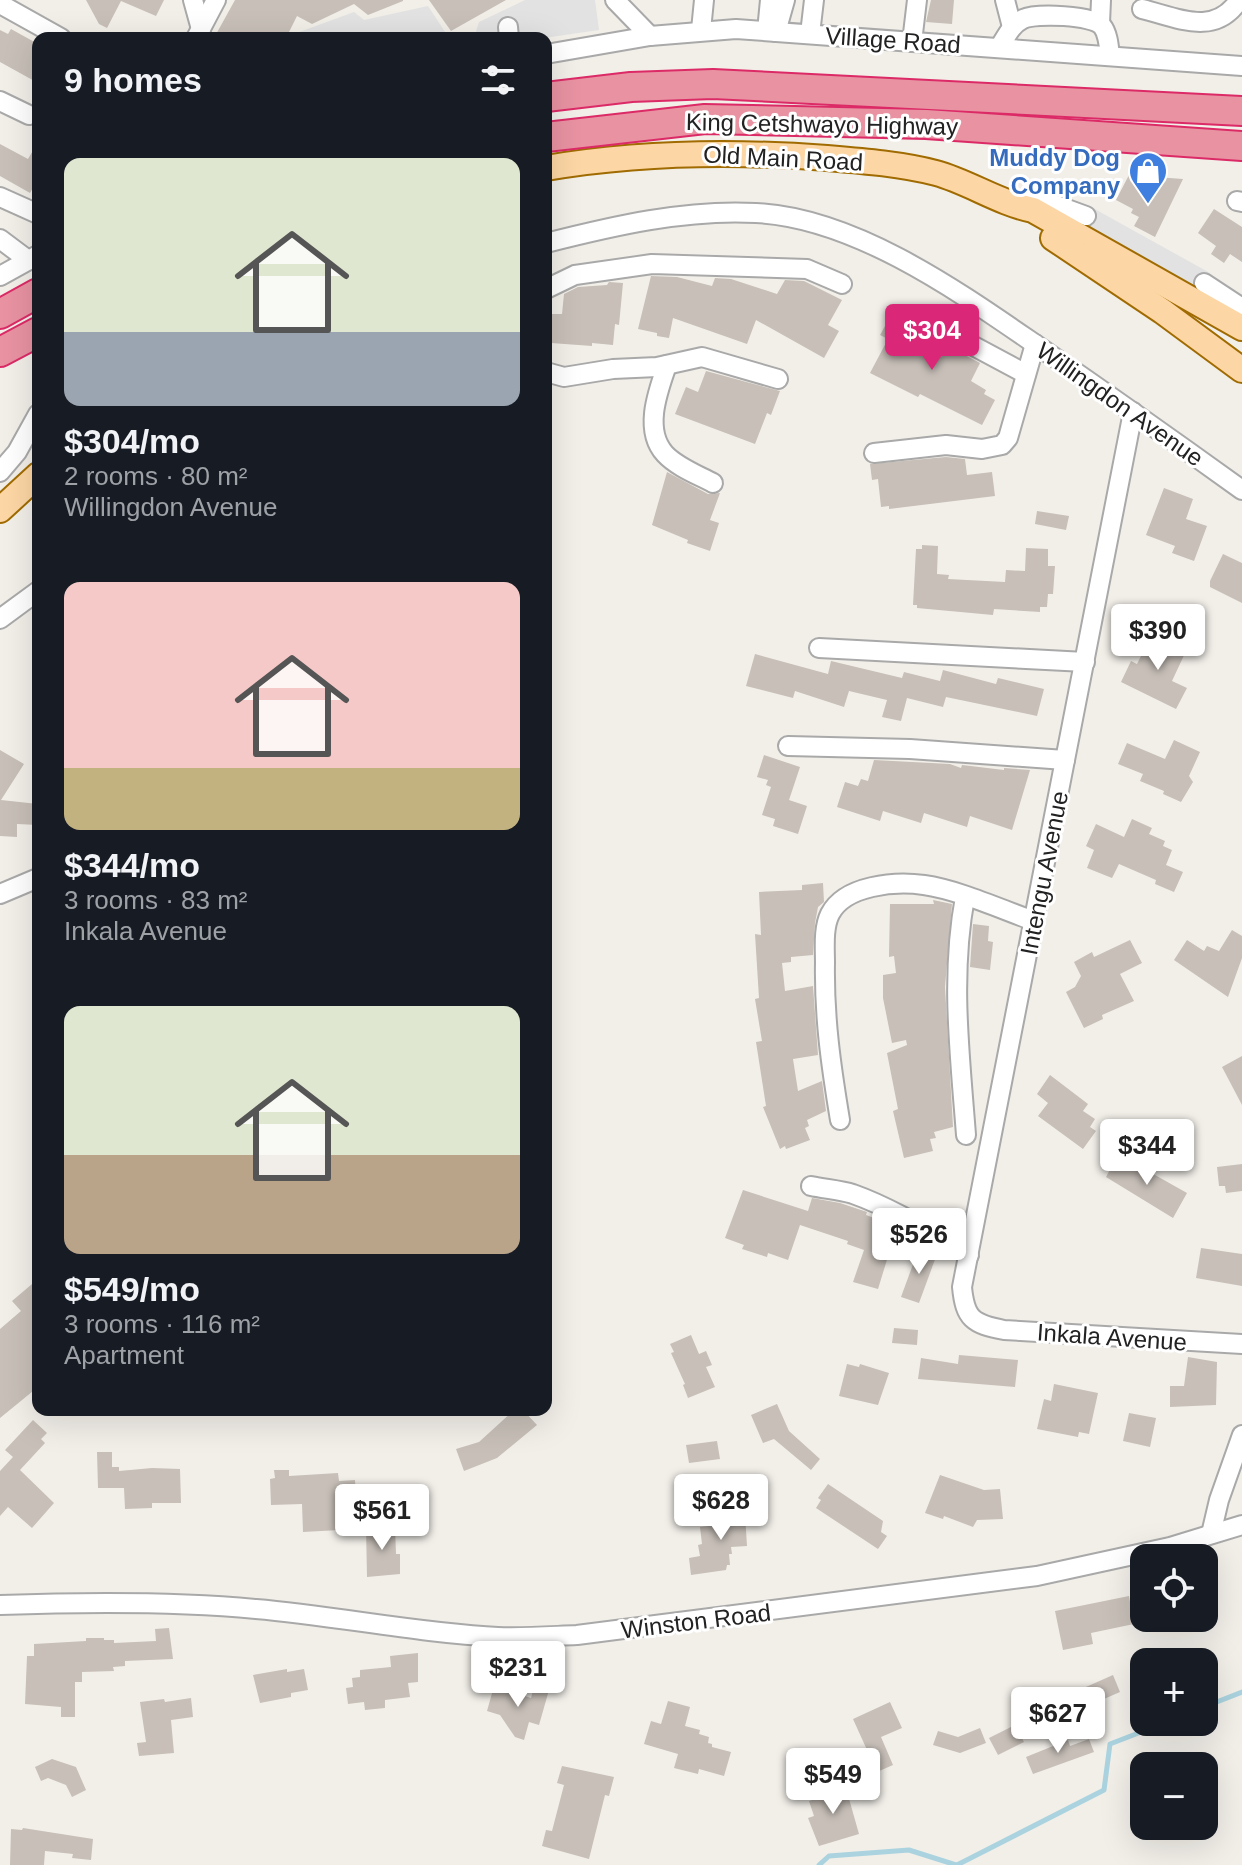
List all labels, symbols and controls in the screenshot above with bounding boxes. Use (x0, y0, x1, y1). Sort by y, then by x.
street label: Village Road (824, 22, 962, 58)
icon: filters (476, 58, 520, 102)
text: 9 homes (64, 61, 202, 99)
street label: King Cetshwayo Highway (686, 108, 958, 140)
street label: Old Main Road (702, 140, 864, 176)
place label: Muddy Dog Company (989, 144, 1121, 199)
shop icon: Muddy Dog Company (1127, 150, 1169, 205)
icon: home (220, 210, 364, 354)
pin: $304 (885, 304, 979, 372)
text: $304 (903, 315, 961, 345)
street label: Willingdon Avenue (1032, 336, 1208, 472)
text: $304/mo (64, 422, 200, 460)
text: 2 rooms · 80 m² (64, 461, 248, 491)
text: Willingdon Avenue (64, 492, 277, 522)
pin: $390 (1111, 604, 1205, 672)
text: $390 (1129, 615, 1187, 645)
icon: home (220, 634, 364, 778)
street label: Intengu Avenue (1015, 789, 1073, 957)
text: $344/mo (64, 846, 200, 884)
text: 3 rooms · 83 m² (64, 885, 248, 915)
text: Inkala Avenue (64, 916, 227, 946)
icon: home (220, 1058, 364, 1202)
pin: $344 (1100, 1119, 1194, 1187)
text: $344 (1118, 1130, 1176, 1160)
pin: $526 (872, 1208, 966, 1276)
text: $526 (890, 1219, 948, 1249)
text: $549/mo (64, 1270, 200, 1308)
text: 3 rooms · 116 m² (64, 1309, 260, 1339)
street label: Inkala Avenue (1036, 1318, 1188, 1356)
text: Apartment (64, 1340, 184, 1370)
pin: $628 (674, 1474, 768, 1542)
pin: $561 (335, 1484, 429, 1552)
text: $628 (692, 1485, 750, 1515)
text: $561 (353, 1495, 411, 1525)
map controls (1130, 1544, 1218, 1840)
button: locate (1130, 1544, 1218, 1632)
street label: Winston Road (620, 1598, 772, 1644)
pin: $231 (471, 1641, 565, 1709)
button: + (1130, 1648, 1218, 1736)
text: $231 (489, 1652, 547, 1682)
pin: $627 (1011, 1687, 1105, 1755)
text: $627 (1029, 1698, 1087, 1728)
pin: $549 (786, 1748, 880, 1816)
button: − (1130, 1752, 1218, 1840)
text: $549 (804, 1759, 862, 1789)

